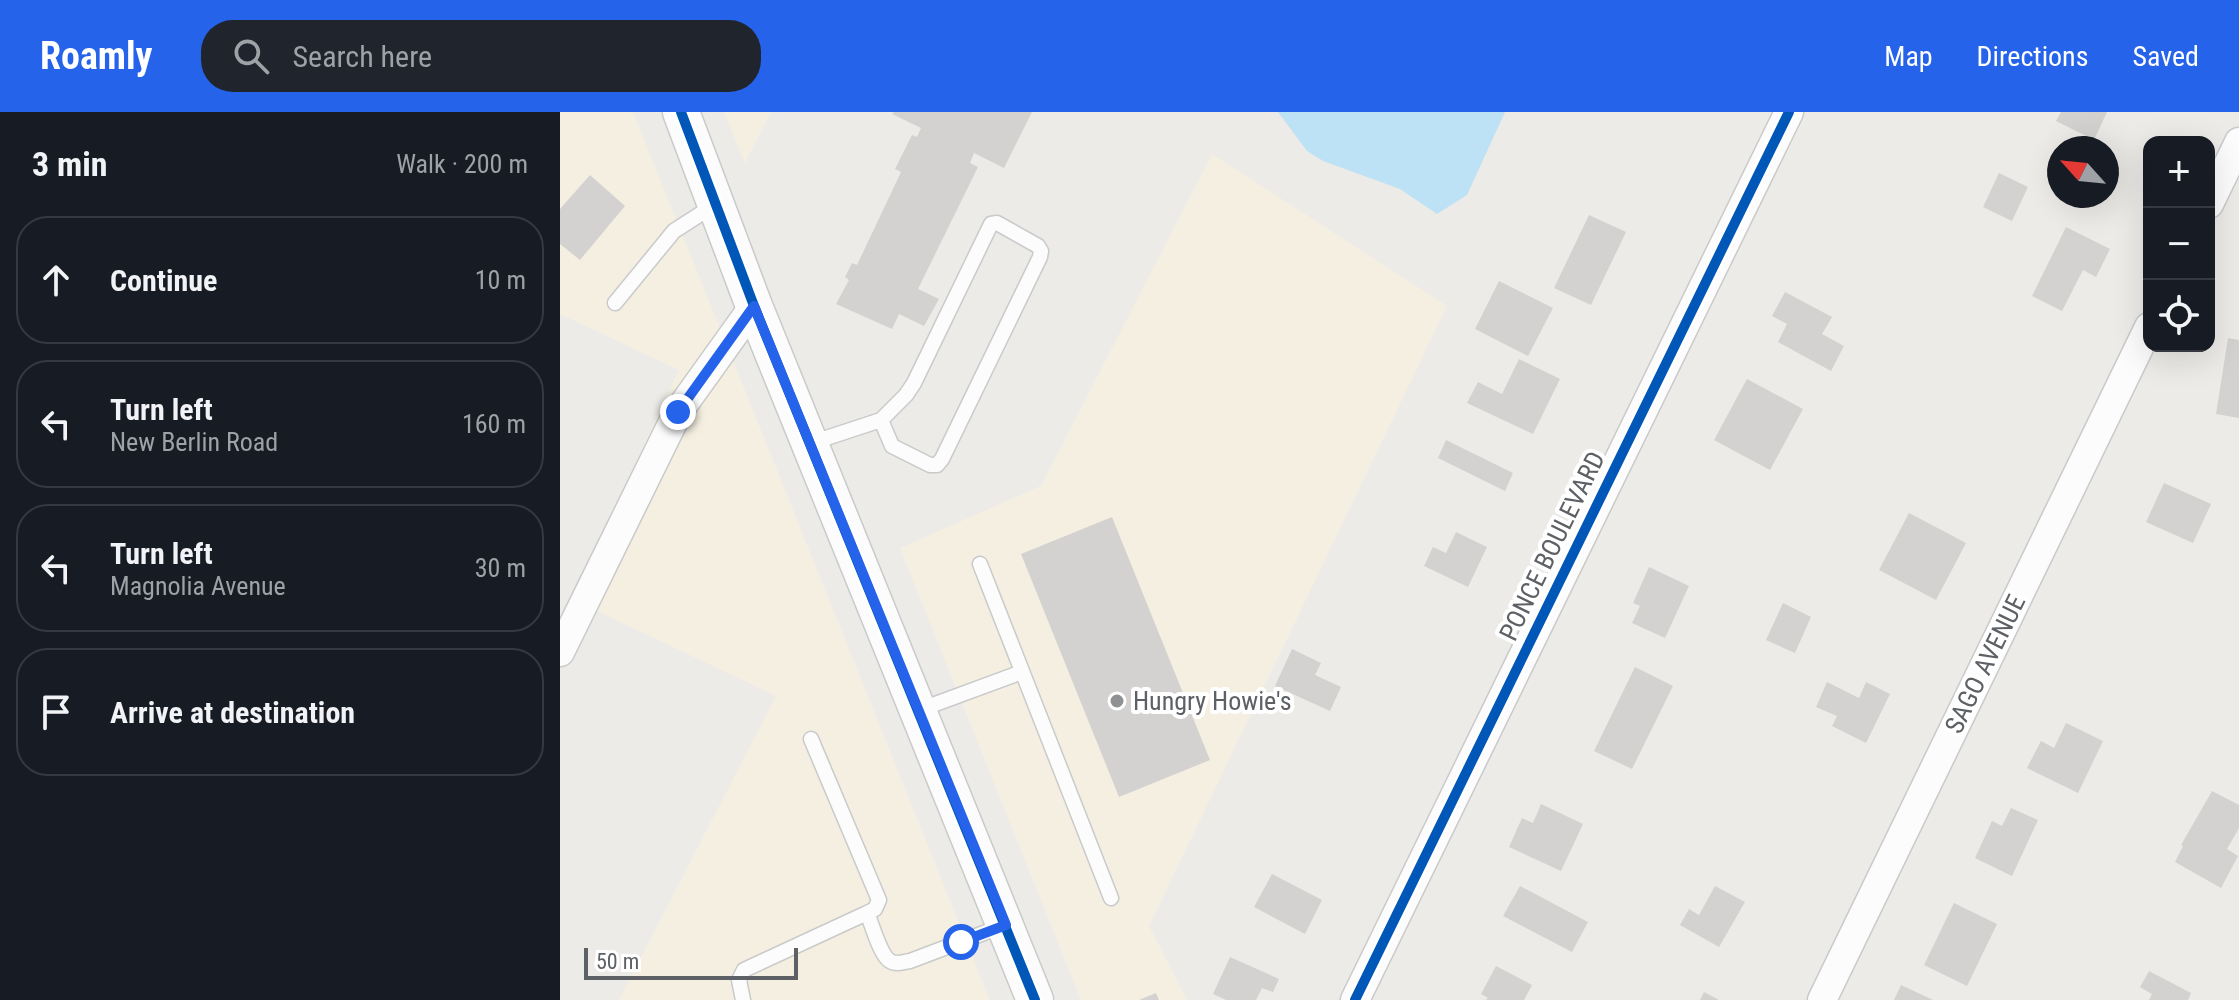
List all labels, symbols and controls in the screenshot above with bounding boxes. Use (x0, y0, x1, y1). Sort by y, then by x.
search box (201, 20, 761, 92)
text: Roamly (40, 34, 153, 78)
icon: search (229, 34, 273, 78)
text: Search here (293, 39, 432, 74)
text: Map (1884, 40, 1933, 73)
text: Directions (1977, 40, 2088, 73)
text: Saved (2132, 40, 2199, 73)
north arrow (2047, 136, 2119, 208)
map controls (2143, 136, 2215, 352)
button: + (2143, 136, 2215, 208)
text: 3 min (32, 144, 108, 184)
text: Walk · 200 m (396, 149, 528, 179)
button: − (2143, 208, 2215, 280)
icon: ahead (34, 258, 78, 302)
text: Continue (110, 263, 217, 298)
text: 10 m (475, 265, 526, 295)
button: locate (2143, 280, 2215, 352)
text: Turn left (110, 392, 213, 427)
route end (660, 394, 696, 430)
icon: left (34, 402, 78, 446)
text: 160 m (462, 409, 526, 439)
text: New Berlin Road (110, 427, 278, 457)
street label: PONCE BOULEVARD (1493, 447, 1611, 645)
text: Turn left (110, 536, 213, 571)
icon: left (34, 546, 78, 590)
text: 30 m (475, 553, 526, 583)
text: Magnolia Avenue (110, 571, 286, 601)
street label: SAGO AVENUE (1939, 590, 2031, 738)
place label: Hungry Howie's (1133, 686, 1292, 716)
icon: arrive (34, 690, 78, 734)
marker: Hungry Howie's (1108, 692, 1126, 710)
text: Arrive at destination (110, 695, 355, 730)
route start (943, 924, 979, 960)
scale bar (584, 944, 798, 980)
text: 50 m (596, 949, 639, 974)

